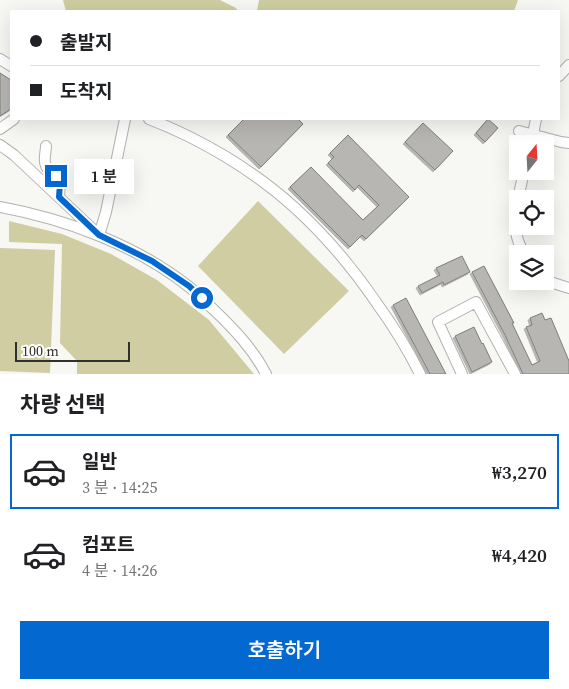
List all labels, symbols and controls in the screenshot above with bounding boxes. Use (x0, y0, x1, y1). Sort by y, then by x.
text: 출발지 (60, 29, 112, 55)
text: 도착지 (60, 78, 112, 104)
north arrow (509, 135, 554, 180)
map controls (509, 135, 554, 290)
callout: 1 분 (74, 158, 134, 194)
route end (45, 165, 67, 187)
text: 1 분 (91, 165, 117, 187)
button: locate (509, 190, 554, 235)
button: layers (509, 245, 554, 290)
route start (191, 287, 213, 309)
scale bar (15, 339, 130, 362)
text: 100 m (22, 341, 59, 361)
text: 차량 선택 (20, 389, 106, 419)
text: 일반 (82, 448, 117, 474)
icon: car (22, 449, 67, 494)
text: ₩3,270 (492, 459, 547, 485)
text: 3 분 · 14:25 (82, 476, 158, 498)
text: 컴포트 (82, 531, 134, 557)
icon: car (22, 532, 67, 577)
text: ₩4,420 (492, 542, 547, 568)
text: 4 분 · 14:26 (82, 559, 158, 581)
button: 호출하기 (20, 621, 549, 679)

